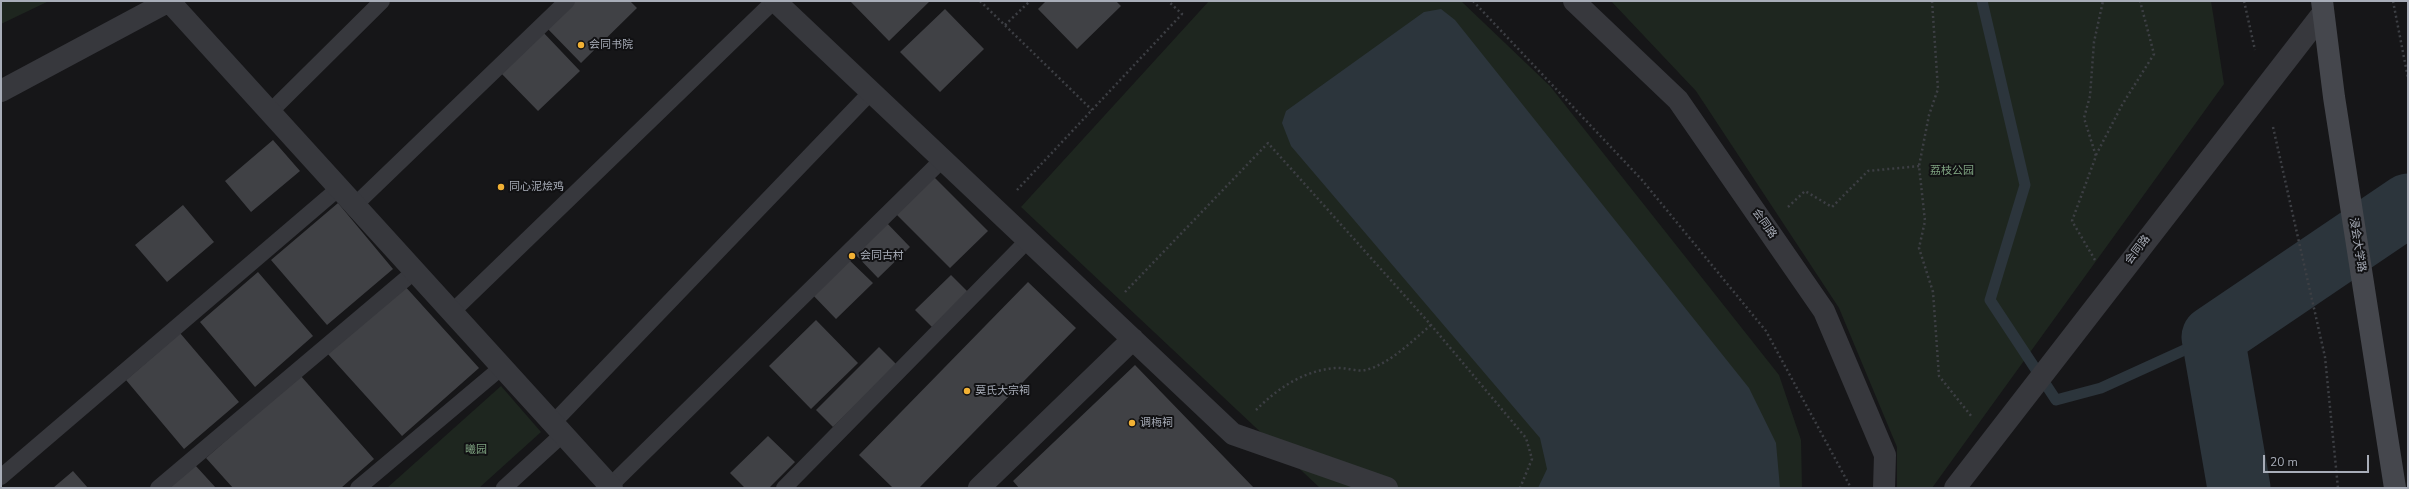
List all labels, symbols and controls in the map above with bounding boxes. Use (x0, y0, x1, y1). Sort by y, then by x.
place label: 会同书院 (589, 38, 633, 52)
marker: 会同书院 (576, 40, 586, 50)
park label: 荔枝公园 (1930, 164, 1974, 178)
place label: 同心泥烩鸡 (509, 180, 564, 194)
marker: 同心泥烩鸡 (496, 182, 506, 192)
street label: 会同路 (1749, 207, 1779, 241)
street label: 浸会大学路 (2346, 217, 2368, 273)
street label: 会同路 (2123, 233, 2153, 267)
place label: 会同古村 (860, 249, 904, 263)
marker: 会同古村 (847, 251, 857, 261)
place label: 莫氏大宗祠 (975, 384, 1030, 398)
marker: 莫氏大宗祠 (962, 386, 972, 396)
place label: 调梅祠 (1140, 416, 1173, 430)
marker: 调梅祠 (1127, 418, 1137, 428)
park label: 曦园 (465, 443, 487, 457)
scale bar (2265, 447, 2371, 473)
text: 20 m (2270, 454, 2298, 470)

